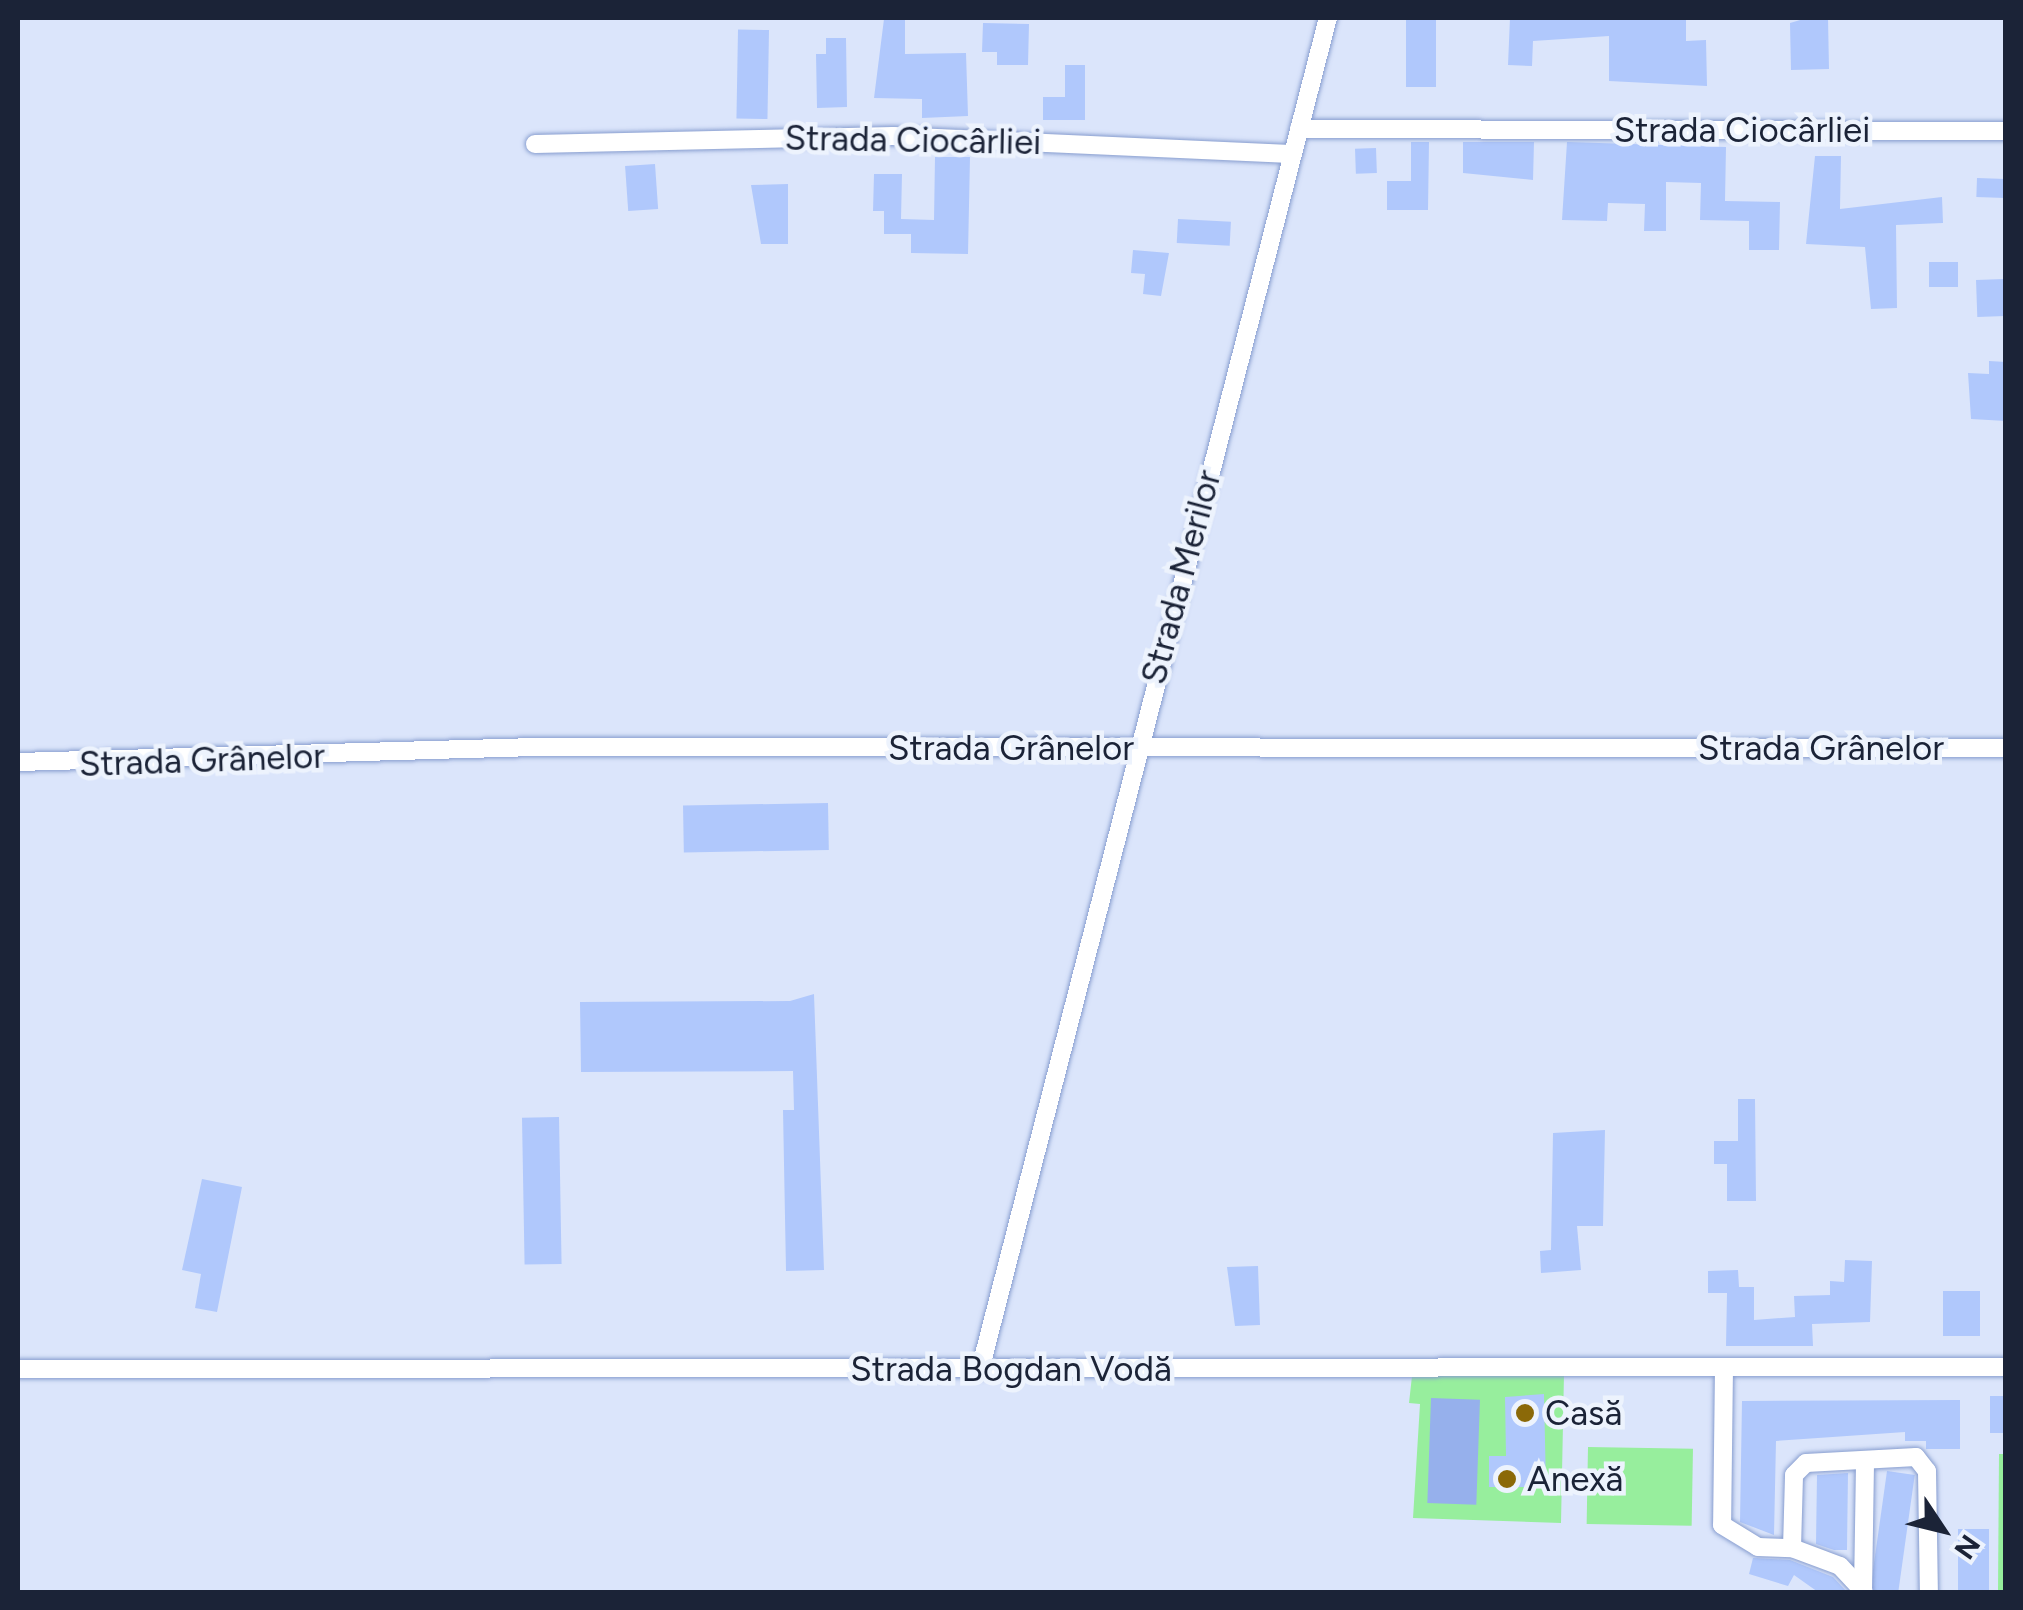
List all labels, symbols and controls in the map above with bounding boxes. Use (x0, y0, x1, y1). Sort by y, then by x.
street label: Strada Ciocârliei (1614, 109, 1870, 151)
street label: Strada Ciocârliei (784, 117, 1042, 163)
street label: Strada Merilor (1132, 465, 1230, 689)
street label: Strada Grânelor (888, 727, 1134, 769)
street label: Strada Grânelor (1698, 727, 1944, 769)
street label: Strada Grânelor (78, 735, 326, 785)
street label: Strada Bogdan Vodă (850, 1348, 1172, 1390)
place label: Casă (1545, 1392, 1622, 1434)
marker: Casă (1514, 1402, 1536, 1424)
place label: Anexă (1527, 1458, 1623, 1500)
marker: Anexă (1496, 1468, 1518, 1490)
north arrow (1893, 1480, 1993, 1580)
text: N (1947, 1529, 1988, 1566)

